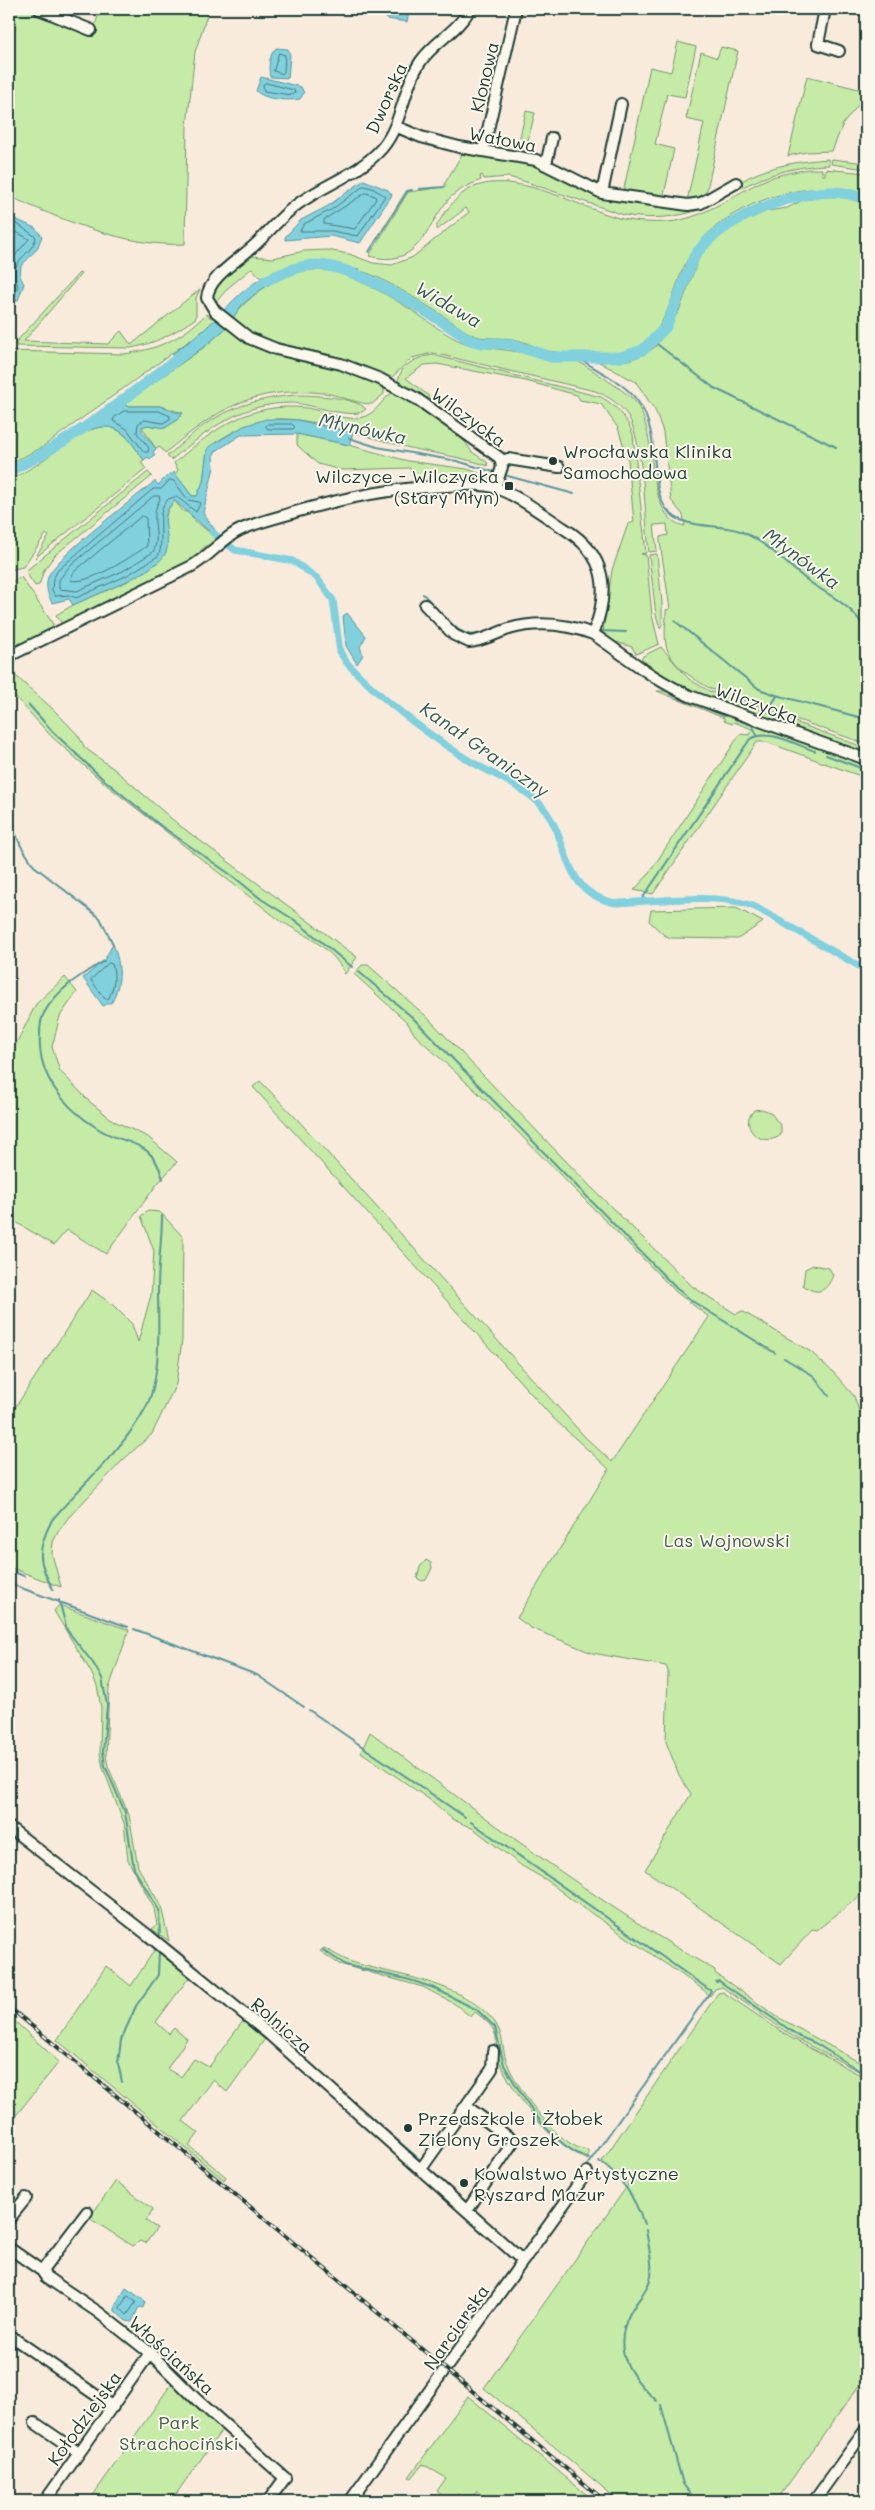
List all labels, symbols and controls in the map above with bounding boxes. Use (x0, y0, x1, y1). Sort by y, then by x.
street label: Klonowa (464, 39, 504, 115)
street label: Dworska (360, 59, 412, 137)
street label: Wałowa (467, 121, 539, 157)
water label: Widawa (411, 275, 487, 333)
street label: Wilczycka (427, 382, 511, 452)
water label: Młynówka (317, 406, 409, 450)
place label: Wrocławska Klinika Samochodowa (563, 439, 732, 484)
marker: Wrocławska Klinika Samochodowa (547, 455, 559, 467)
place label: Wilczyce - Wilczycka (Stary Młyn) (315, 464, 499, 509)
marker: Wilczyce - Wilczycka (Stary Młyn) (503, 480, 515, 492)
water label: Młynówka (758, 522, 846, 594)
street label: Wilczycka (712, 677, 802, 729)
water label: Kanał Graniczny (416, 695, 554, 803)
park label: Las Wojnowski (664, 1528, 790, 1552)
street label: Rolnicza (246, 1992, 318, 2058)
place label: Przedszkole i Żłobek Zielony Groszek (418, 2106, 603, 2151)
marker: Przedszkole i Żłobek Zielony Groszek (402, 2122, 414, 2134)
place label: Kowalstwo Artystyczne Ryszard Mazur (474, 2161, 679, 2206)
marker: Kowalstwo Artystyczne Ryszard Mazur (458, 2177, 470, 2189)
street label: Narciarska (418, 2279, 494, 2375)
street label: Włościańska (124, 2310, 220, 2400)
street label: Kołodziejska (42, 2366, 126, 2470)
park label: Park Strachociński (119, 2410, 239, 2455)

